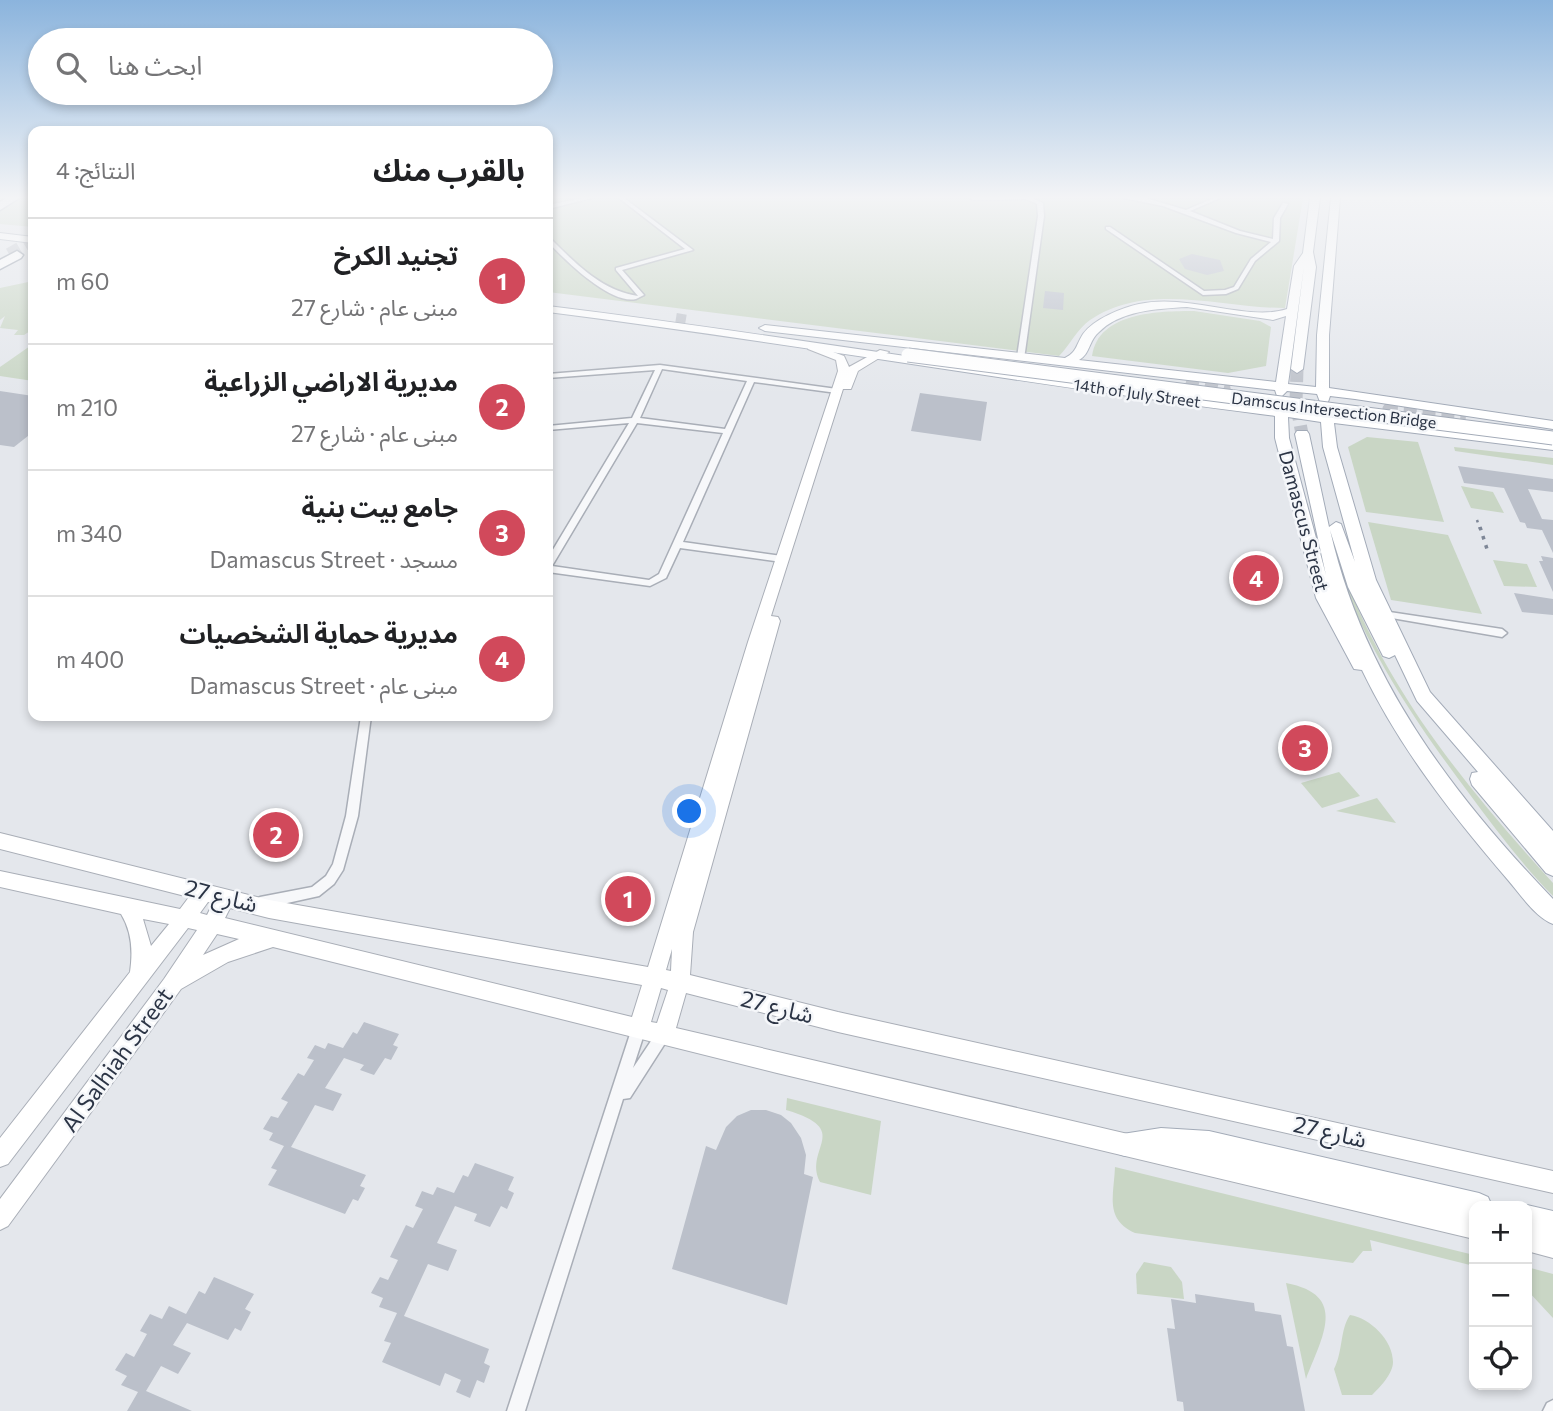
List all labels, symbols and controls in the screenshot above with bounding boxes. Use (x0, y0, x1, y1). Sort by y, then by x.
search box (28, 28, 553, 105)
icon: search (52, 48, 90, 86)
text: ابحث هنا (108, 49, 203, 80)
text: بالقرب منك (373, 150, 525, 187)
text: النتائج: 4 (56, 156, 135, 184)
text: تجنيد الكرخ (334, 239, 458, 270)
text: 60 m (56, 267, 109, 295)
text: 1 (497, 267, 507, 295)
text: مبنى عام · شارع 27 (291, 293, 458, 321)
text: مديرية الاراضي الزراعية (204, 365, 458, 396)
street label: 14th of July Street (1072, 374, 1202, 411)
street label: Damscus Intersection Bridge (1231, 388, 1438, 432)
text: 210 m (56, 393, 118, 421)
text: 2 (495, 393, 509, 421)
text: مبنى عام · شارع 27 (291, 419, 458, 447)
street label: Damascus Street (1275, 448, 1334, 594)
text: جامع بيت بنية (302, 491, 458, 522)
text: 340 m (56, 519, 122, 547)
text: 3 (495, 519, 509, 547)
text: مسجد · Damascus Street (210, 545, 458, 573)
pin: 4 (1233, 552, 1279, 604)
text: مديرية حماية الشخصيات (179, 617, 458, 648)
text: 400 m (56, 645, 124, 673)
text: 4 (495, 645, 509, 673)
text: مبنى عام · Damascus Street (190, 671, 458, 699)
pin: 3 (1282, 722, 1328, 774)
your location (672, 794, 706, 828)
pin: 2 (253, 809, 299, 861)
street label: شارع 27 (181, 872, 261, 921)
pin: 1 (605, 873, 651, 925)
street label: Al Salhiah Street (55, 982, 178, 1137)
street label: شارع 27 (737, 983, 817, 1032)
street label: شارع 27 (1290, 1109, 1369, 1157)
map controls (1469, 1201, 1532, 1390)
button: + (1469, 1201, 1532, 1264)
button: − (1469, 1264, 1532, 1327)
button: locate (1469, 1327, 1532, 1390)

